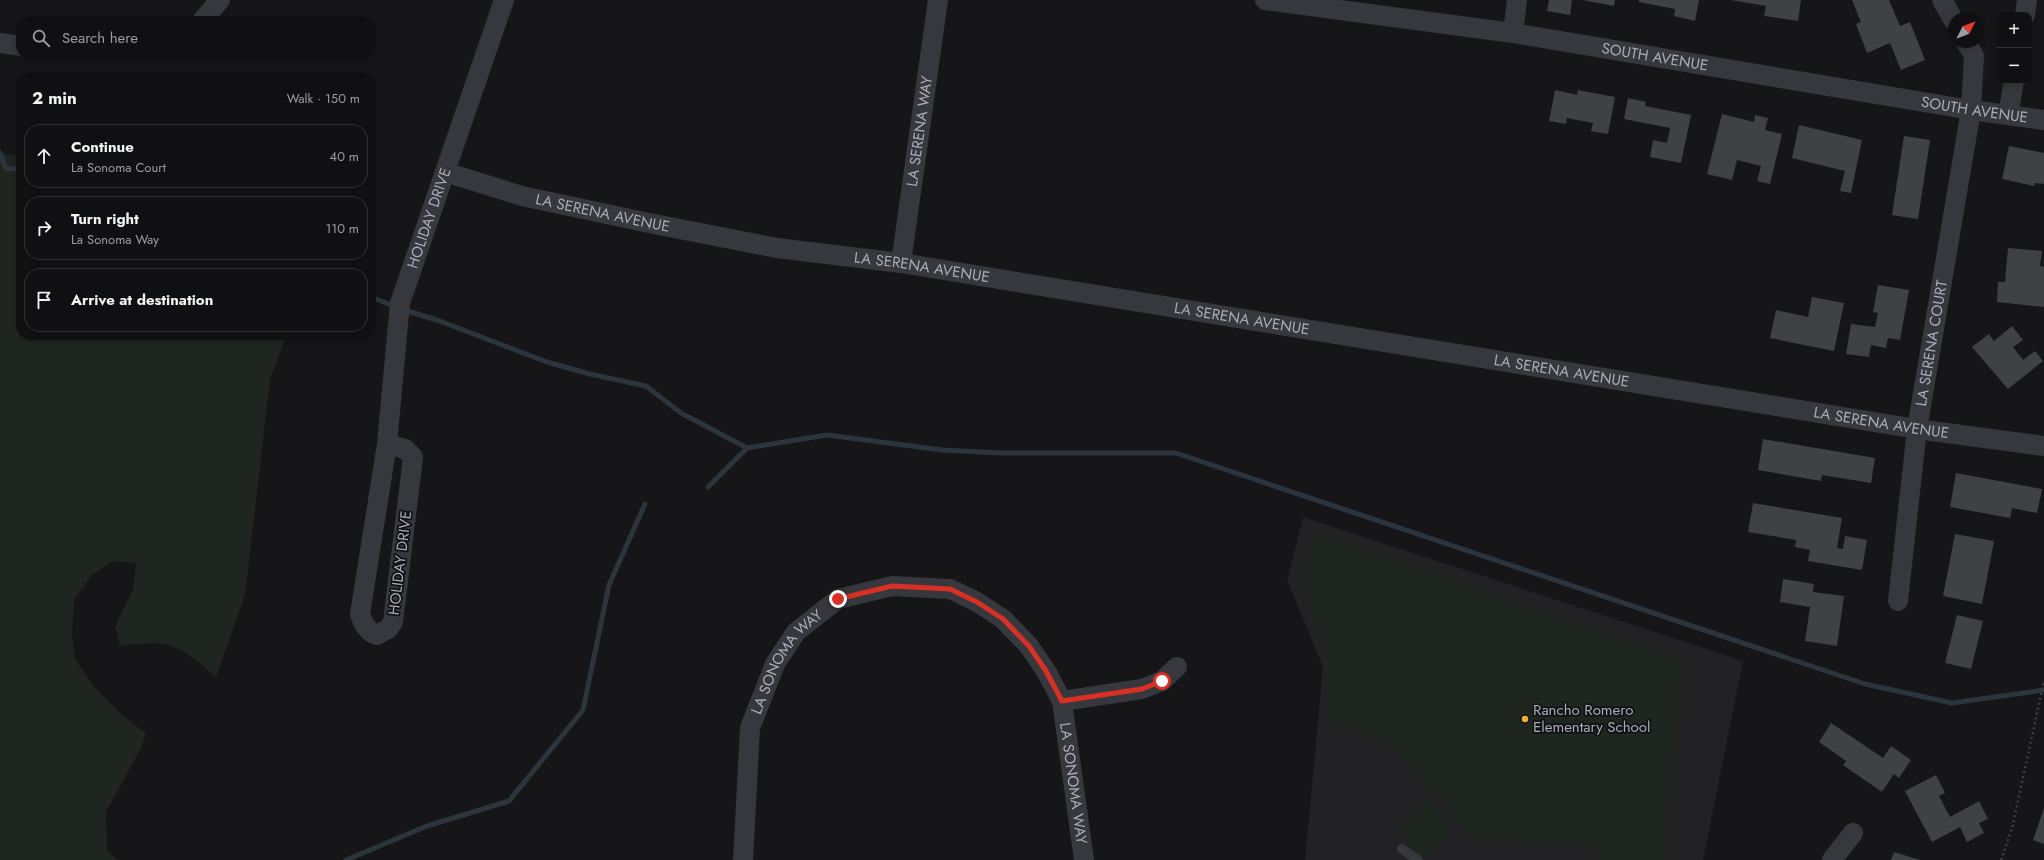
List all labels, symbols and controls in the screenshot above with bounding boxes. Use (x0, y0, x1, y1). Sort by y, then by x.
north arrow (1948, 12, 1984, 48)
map controls (1996, 12, 2032, 84)
button: + (1996, 12, 2032, 48)
search box (16, 16, 376, 60)
icon: search (30, 27, 52, 49)
text: Search here (62, 27, 138, 49)
street label: SOUTH AVENUE (1600, 37, 1710, 77)
button: − (1996, 48, 2032, 84)
street label: LA SERENA WAY (901, 74, 938, 188)
text: 2 min (32, 86, 77, 110)
text: Walk · 150 m (287, 89, 360, 108)
street label: SOUTH AVENUE (1919, 91, 2029, 129)
text: Continue (71, 136, 134, 158)
icon: ahead (33, 145, 55, 167)
text: 40 m (330, 147, 359, 166)
text: La Sonoma Court (71, 158, 166, 177)
street label: HOLIDAY DRIVE (402, 165, 457, 271)
street label: LA SERENA AVENUE (533, 188, 672, 238)
text: Turn right (71, 208, 139, 230)
icon: right (33, 217, 55, 239)
text: 110 m (325, 219, 359, 238)
text: La Sonoma Way (71, 230, 159, 249)
street label: LA SERENA AVENUE (853, 246, 991, 288)
street label: LA SERENA COURT (1910, 278, 1953, 408)
icon: arrive (33, 289, 55, 311)
text: Arrive at destination (71, 289, 213, 311)
street label: LA SERENA AVENUE (1172, 297, 1311, 341)
street label: LA SERENA AVENUE (1492, 349, 1631, 393)
street label: LA SERENA AVENUE (1812, 401, 1950, 444)
street label: HOLIDAY DRIVE (383, 510, 417, 616)
route end (829, 590, 847, 608)
street label: LA SONOMA WAY (745, 604, 828, 717)
route start (1153, 672, 1171, 690)
place label: Rancho Romero Elementary School (1533, 699, 1650, 738)
marker: Rancho Romero Elementary School (1520, 714, 1530, 724)
street label: LA SONOMA WAY (1054, 721, 1093, 846)

